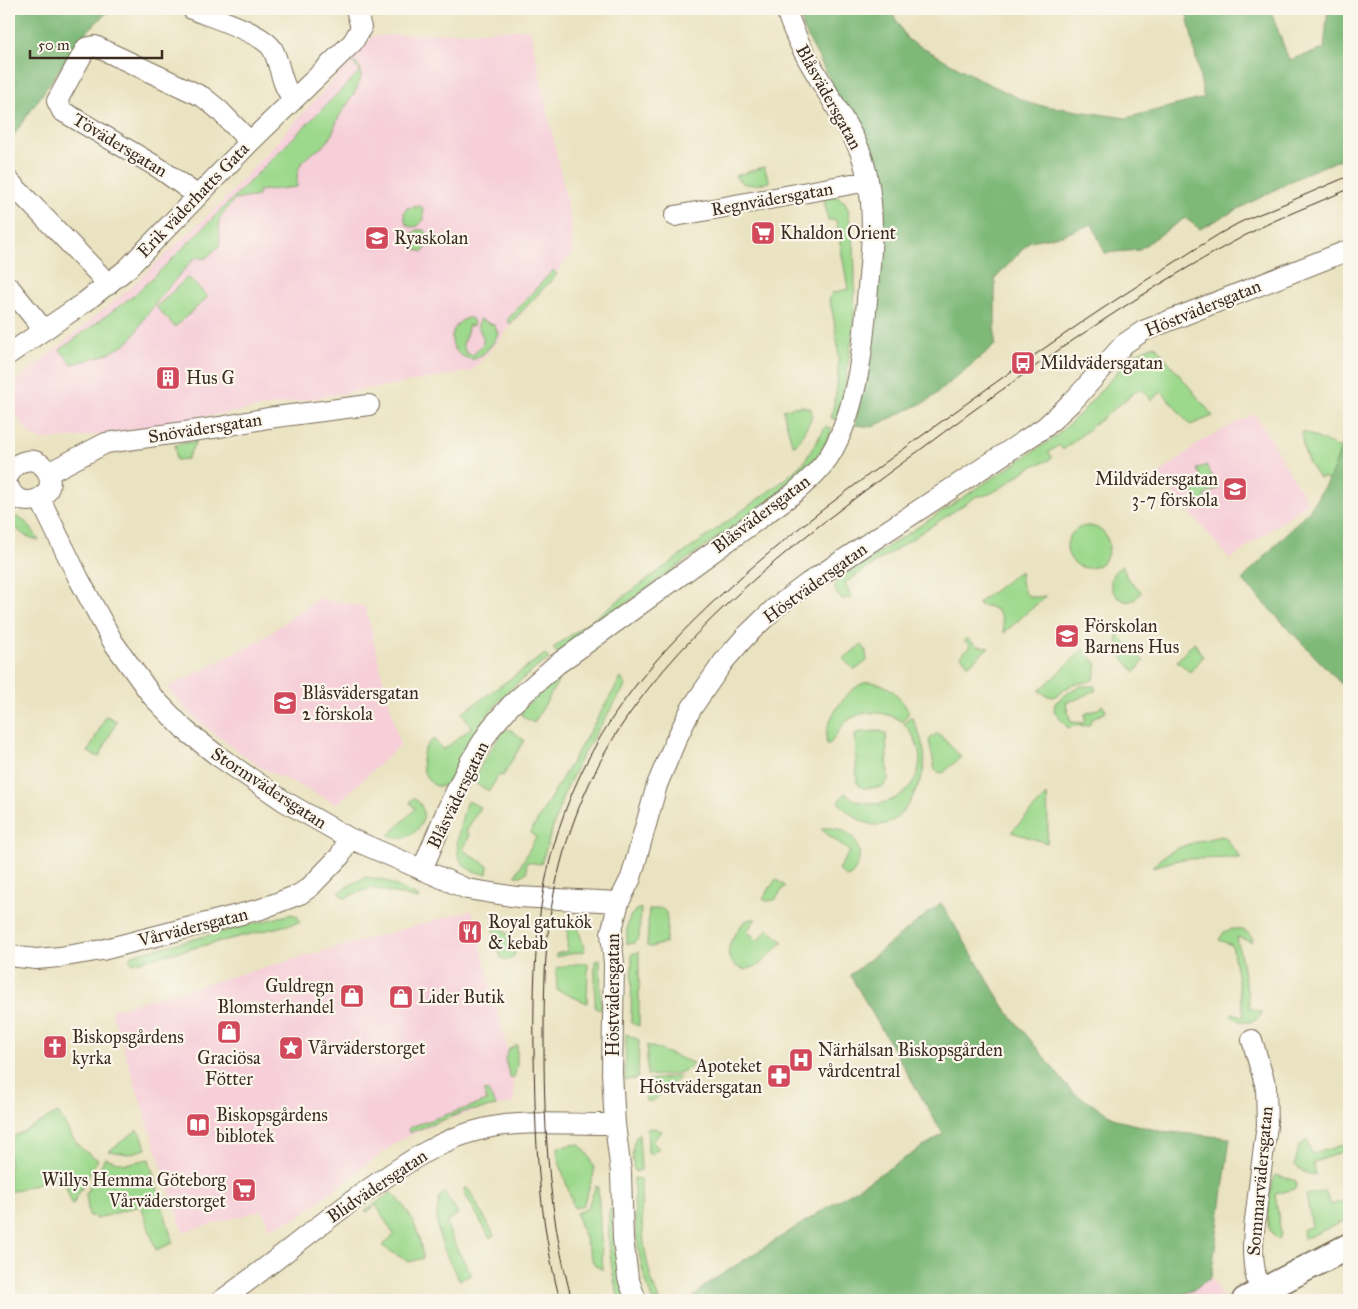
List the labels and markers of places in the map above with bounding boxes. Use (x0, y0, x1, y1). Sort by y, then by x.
supermarket icon: Khaldon Orient (750, 220, 776, 246)
place label: Khaldon Orient (780, 222, 897, 244)
school or university icon: Ryaskolan (364, 225, 390, 251)
place label: Ryaskolan (394, 227, 468, 249)
bus stop icon: Mildvädersgatan (1010, 350, 1036, 376)
place label: Mildvädersgatan (1040, 352, 1163, 375)
building icon: Hus G (155, 365, 181, 391)
place label: Hus G (186, 367, 235, 389)
place label: Mildvädersgatan 3-7 förskola (1095, 468, 1218, 511)
school or university icon: Mildvädersgatan 3-7 förskola (1222, 476, 1248, 502)
place label: Förskolan Barnens Hus (1084, 615, 1179, 658)
school or university icon: Förskolan Barnens Hus (1054, 623, 1080, 649)
place label: Blåsvädersgatan 2 förskola (302, 682, 419, 725)
school or university icon: Blåsvädersgatan 2 förskola (272, 690, 298, 716)
place label: Royal gatukök & kebab (488, 911, 592, 954)
restaurant icon: Royal gatukök & kebab (457, 919, 483, 945)
place label: Guldregn Blomsterhandel (217, 975, 334, 1018)
shop icon: Guldregn Blomsterhandel (339, 983, 365, 1009)
shop icon: Lider Butik (388, 984, 414, 1010)
place label: Lider Butik (418, 986, 505, 1008)
shop icon: Graciösa Fötter (216, 1019, 242, 1045)
place label: Biskopsgårdens kyrka (72, 1026, 184, 1069)
church icon: Biskopsgårdens kyrka (42, 1034, 68, 1060)
place icon: Vårväderstorget (278, 1035, 304, 1061)
place label: Vårväderstorget (307, 1037, 426, 1060)
place label: Närhälsan Biskopsgården vårdcentral (817, 1039, 1003, 1082)
place label: Graciösa Fötter (197, 1047, 261, 1090)
hospital icon: Närhälsan Biskopsgården vårdcentral (788, 1047, 814, 1073)
place label: Apoteket Höstvädersgatan (639, 1055, 763, 1099)
pharmacy icon: Apoteket Höstvädersgatan (766, 1063, 792, 1089)
place label: Biskopsgårdens biblotek (216, 1104, 328, 1147)
library icon: Biskopsgårdens biblotek (185, 1112, 211, 1138)
place label: Willys Hemma Göteborg Vårväderstorget (42, 1169, 227, 1213)
supermarket icon: Willys Hemma Göteborg Vårväderstorget (231, 1177, 257, 1203)

